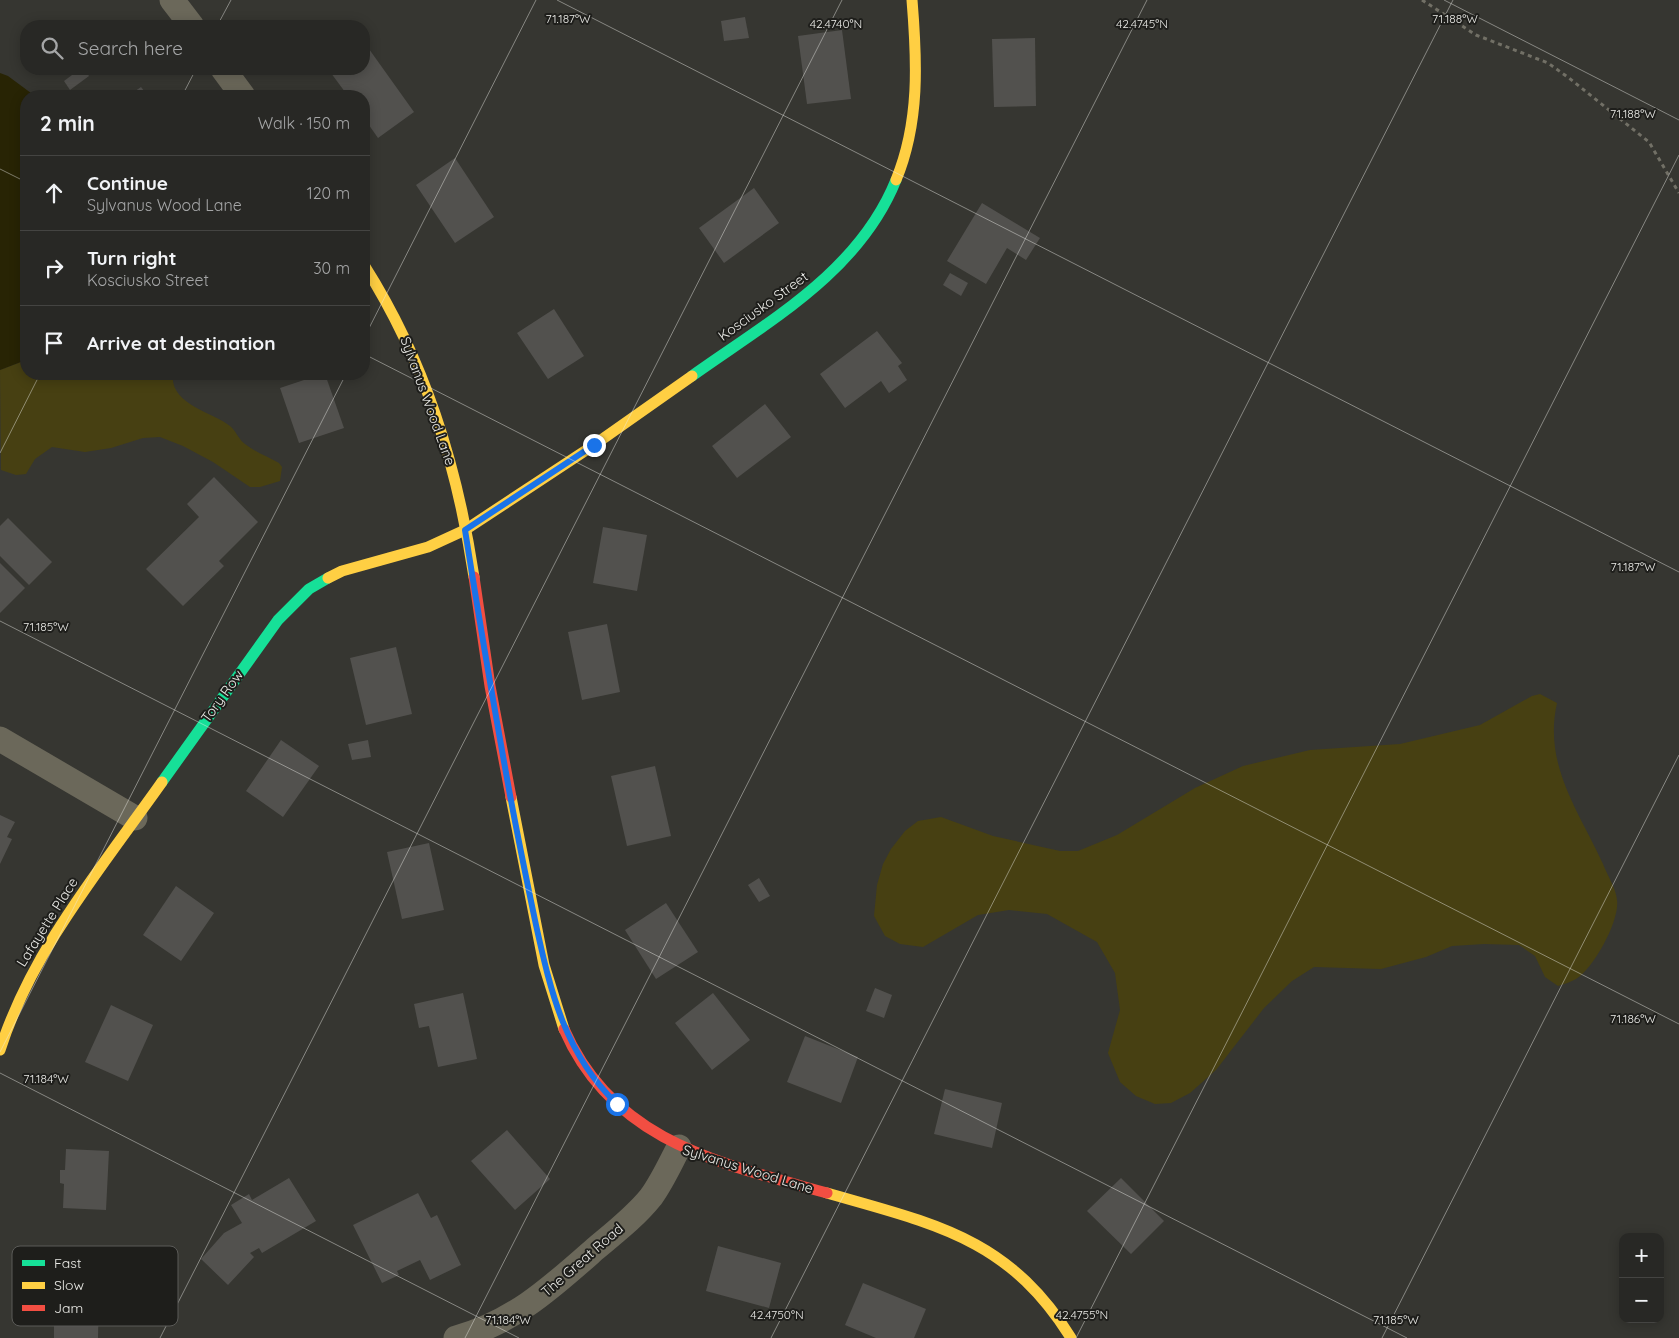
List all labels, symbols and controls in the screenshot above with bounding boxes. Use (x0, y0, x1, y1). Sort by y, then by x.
text: 71.187°W (545, 11, 591, 26)
text: 71.188°W (1432, 11, 1478, 26)
text: 42.4740°N (810, 16, 862, 31)
text: 42.4745°N (1116, 16, 1168, 31)
search box (20, 20, 370, 75)
icon: search (38, 34, 66, 62)
text: Search here (78, 36, 183, 60)
text: 71.188°W (1610, 106, 1656, 121)
text: 2 min (40, 110, 95, 136)
text: Walk · 150 m (258, 113, 350, 133)
text: Continue (87, 171, 168, 195)
icon: ahead (40, 179, 68, 207)
text: 120 m (307, 183, 350, 203)
text: Sylvanus Wood Lane (87, 195, 242, 215)
text: Turn right (87, 246, 176, 270)
icon: right (40, 254, 68, 282)
text: 30 m (313, 258, 350, 278)
street label: Kosciusko Street (715, 267, 812, 345)
text: Kosciusko Street (87, 270, 209, 290)
icon: arrive (40, 329, 68, 357)
text: Arrive at destination (87, 331, 276, 355)
street label: Sylvanus Wood Lane (396, 334, 460, 468)
route end (583, 434, 606, 457)
text: 71.187°W (1610, 559, 1656, 574)
text: 71.185°W (23, 619, 69, 634)
street label: Tory Row (197, 666, 247, 726)
street label: Lafayette Place (12, 874, 82, 970)
text: 71.186°W (1610, 1011, 1656, 1026)
text: 71.184°W (23, 1071, 69, 1086)
route start (606, 1093, 629, 1116)
street label: Sylvanus Wood Lane (681, 1141, 815, 1197)
street label: The Great Road (537, 1220, 627, 1300)
map controls (1619, 1233, 1664, 1323)
button: + (1619, 1233, 1664, 1278)
legend (12, 1246, 178, 1326)
text: Fast (54, 1254, 82, 1272)
text: Slow (54, 1276, 84, 1294)
button: − (1619, 1278, 1664, 1323)
text: Jam (54, 1299, 83, 1317)
text: 42.4750°N (750, 1307, 804, 1322)
text: 42.4755°N (1056, 1307, 1108, 1322)
text: 71.184°W (485, 1312, 531, 1327)
text: 71.185°W (1373, 1312, 1419, 1327)

